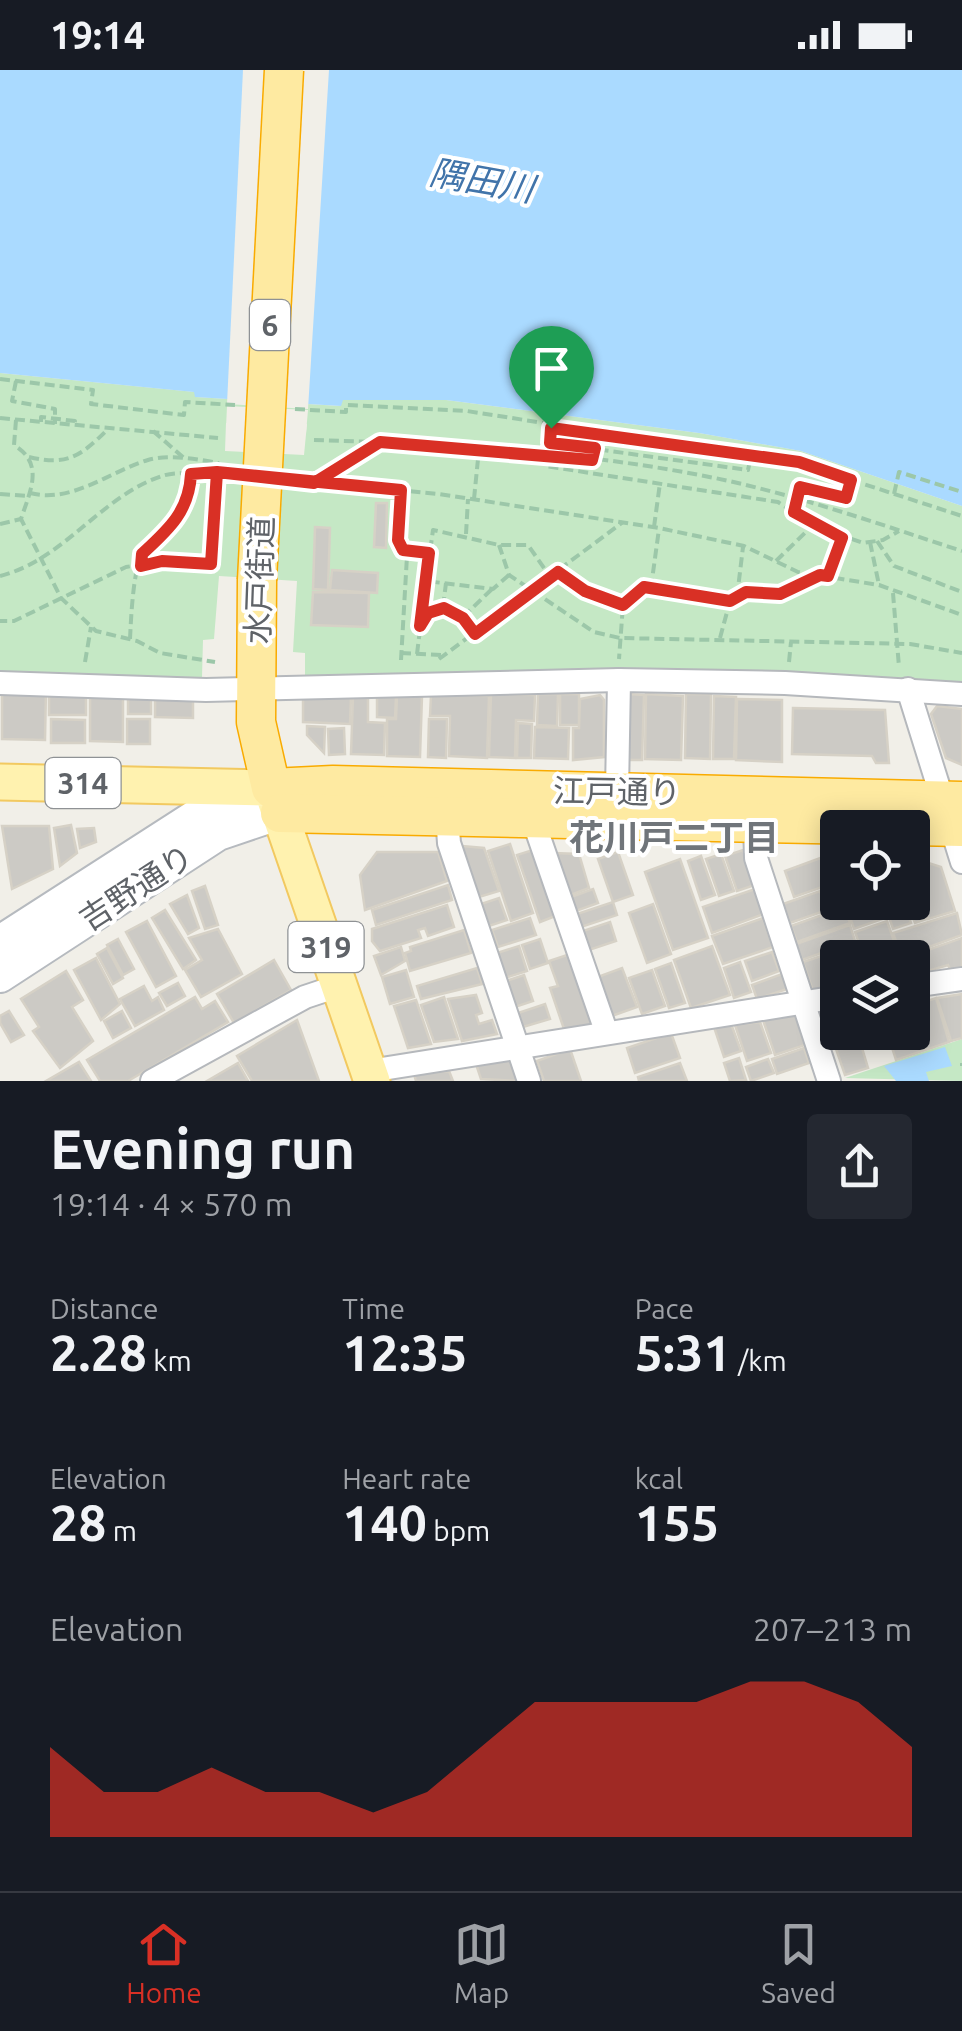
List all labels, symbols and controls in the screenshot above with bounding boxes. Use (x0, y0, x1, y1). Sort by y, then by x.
text: 19:14 (50, 14, 145, 56)
water label: 隅田川 (427, 151, 541, 210)
road number: 6 (250, 300, 290, 350)
pin (509, 326, 594, 429)
icon: arrive (524, 341, 579, 396)
street label: 水戸街道 (239, 515, 279, 645)
road number: 314 (46, 758, 120, 808)
street label: 江戸通り (553, 772, 681, 810)
map controls (820, 810, 930, 1050)
button: locate (820, 810, 930, 920)
district label: 花川戸二丁目 (569, 817, 779, 857)
street label: 吉野通り (73, 837, 199, 937)
road number: 319 (288, 922, 364, 972)
button: layers (820, 940, 930, 1050)
button: share (807, 1114, 912, 1219)
text: Evening run (50, 1118, 355, 1179)
text: 19:14 · 4 × 570 m (50, 1186, 292, 1222)
text: Distance (50, 1293, 158, 1324)
text: Time (342, 1293, 405, 1324)
text: Pace (635, 1293, 694, 1324)
text: 2.28 (50, 1324, 147, 1380)
text: 12:35 (342, 1324, 467, 1380)
text: 5:31 (635, 1324, 732, 1380)
text: km (147, 1345, 192, 1376)
text: /km (732, 1345, 787, 1376)
text: Elevation (50, 1463, 167, 1494)
text: Heart rate (342, 1463, 471, 1494)
text: kcal (635, 1463, 683, 1494)
text: 28 (50, 1494, 106, 1550)
text: 140 (342, 1494, 427, 1550)
text: 155 (635, 1494, 719, 1550)
text: m (106, 1515, 137, 1546)
text: bpm (427, 1515, 490, 1546)
text: Elevation (50, 1611, 183, 1647)
text: 207–213 m (753, 1611, 912, 1647)
tab: Home (126, 1917, 202, 2008)
tab: Map (454, 1917, 509, 2008)
tab: Saved (761, 1917, 836, 2008)

